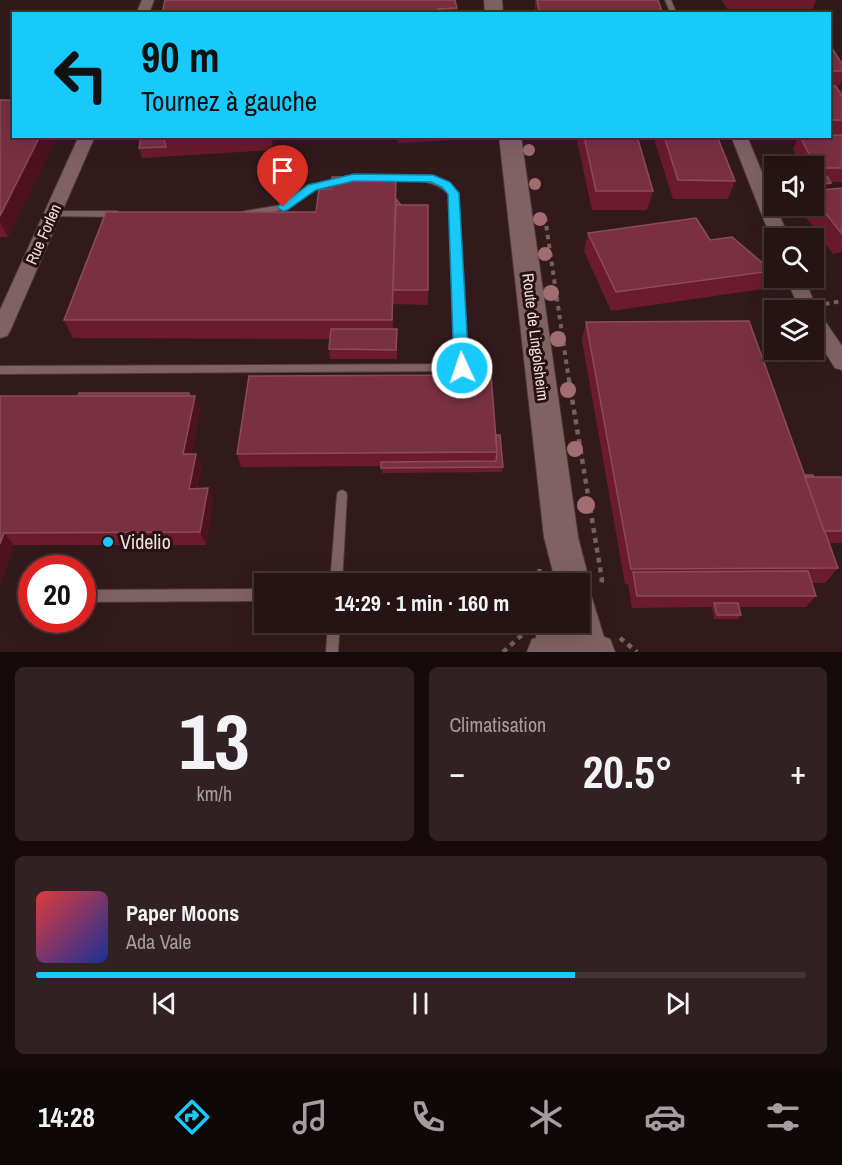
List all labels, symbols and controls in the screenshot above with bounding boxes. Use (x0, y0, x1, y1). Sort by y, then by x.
text: 90 m (141, 29, 220, 85)
icon: left (42, 36, 120, 114)
text: Tournez à gauche (141, 83, 317, 119)
pin (257, 145, 308, 207)
icon: arrive (266, 154, 299, 187)
map controls (764, 156, 824, 360)
button: sound (764, 156, 824, 216)
street label: Rue Forlen (20, 200, 66, 268)
button: search (764, 228, 824, 288)
street label: Route de Lingolsheim (517, 272, 555, 402)
button: layers (764, 300, 824, 360)
position arrow (430, 336, 494, 400)
place label: Videlio (120, 528, 171, 555)
marker: Videlio (101, 535, 115, 549)
speed limit sign: 20 (18, 555, 96, 633)
text: 14:29 · 1 min · 160 m (335, 588, 509, 618)
text: 13 (179, 688, 250, 793)
text: Climatisation (450, 711, 546, 738)
text: 20.5° (583, 741, 673, 802)
text: − (450, 750, 465, 794)
text: + (790, 750, 806, 794)
text: km/h (196, 780, 232, 807)
text: Paper Moons (126, 898, 239, 928)
text: Ada Vale (126, 928, 191, 955)
icon: previous (148, 987, 181, 1020)
icon: pause (404, 987, 437, 1020)
icon: next (661, 987, 694, 1020)
icon: directions (171, 1096, 213, 1138)
icon: music (289, 1096, 331, 1138)
icon: phone (407, 1096, 449, 1138)
icon: climate (525, 1096, 567, 1138)
icon: car (644, 1096, 686, 1138)
icon: filters (762, 1096, 804, 1138)
text: 14:28 (38, 1099, 95, 1135)

